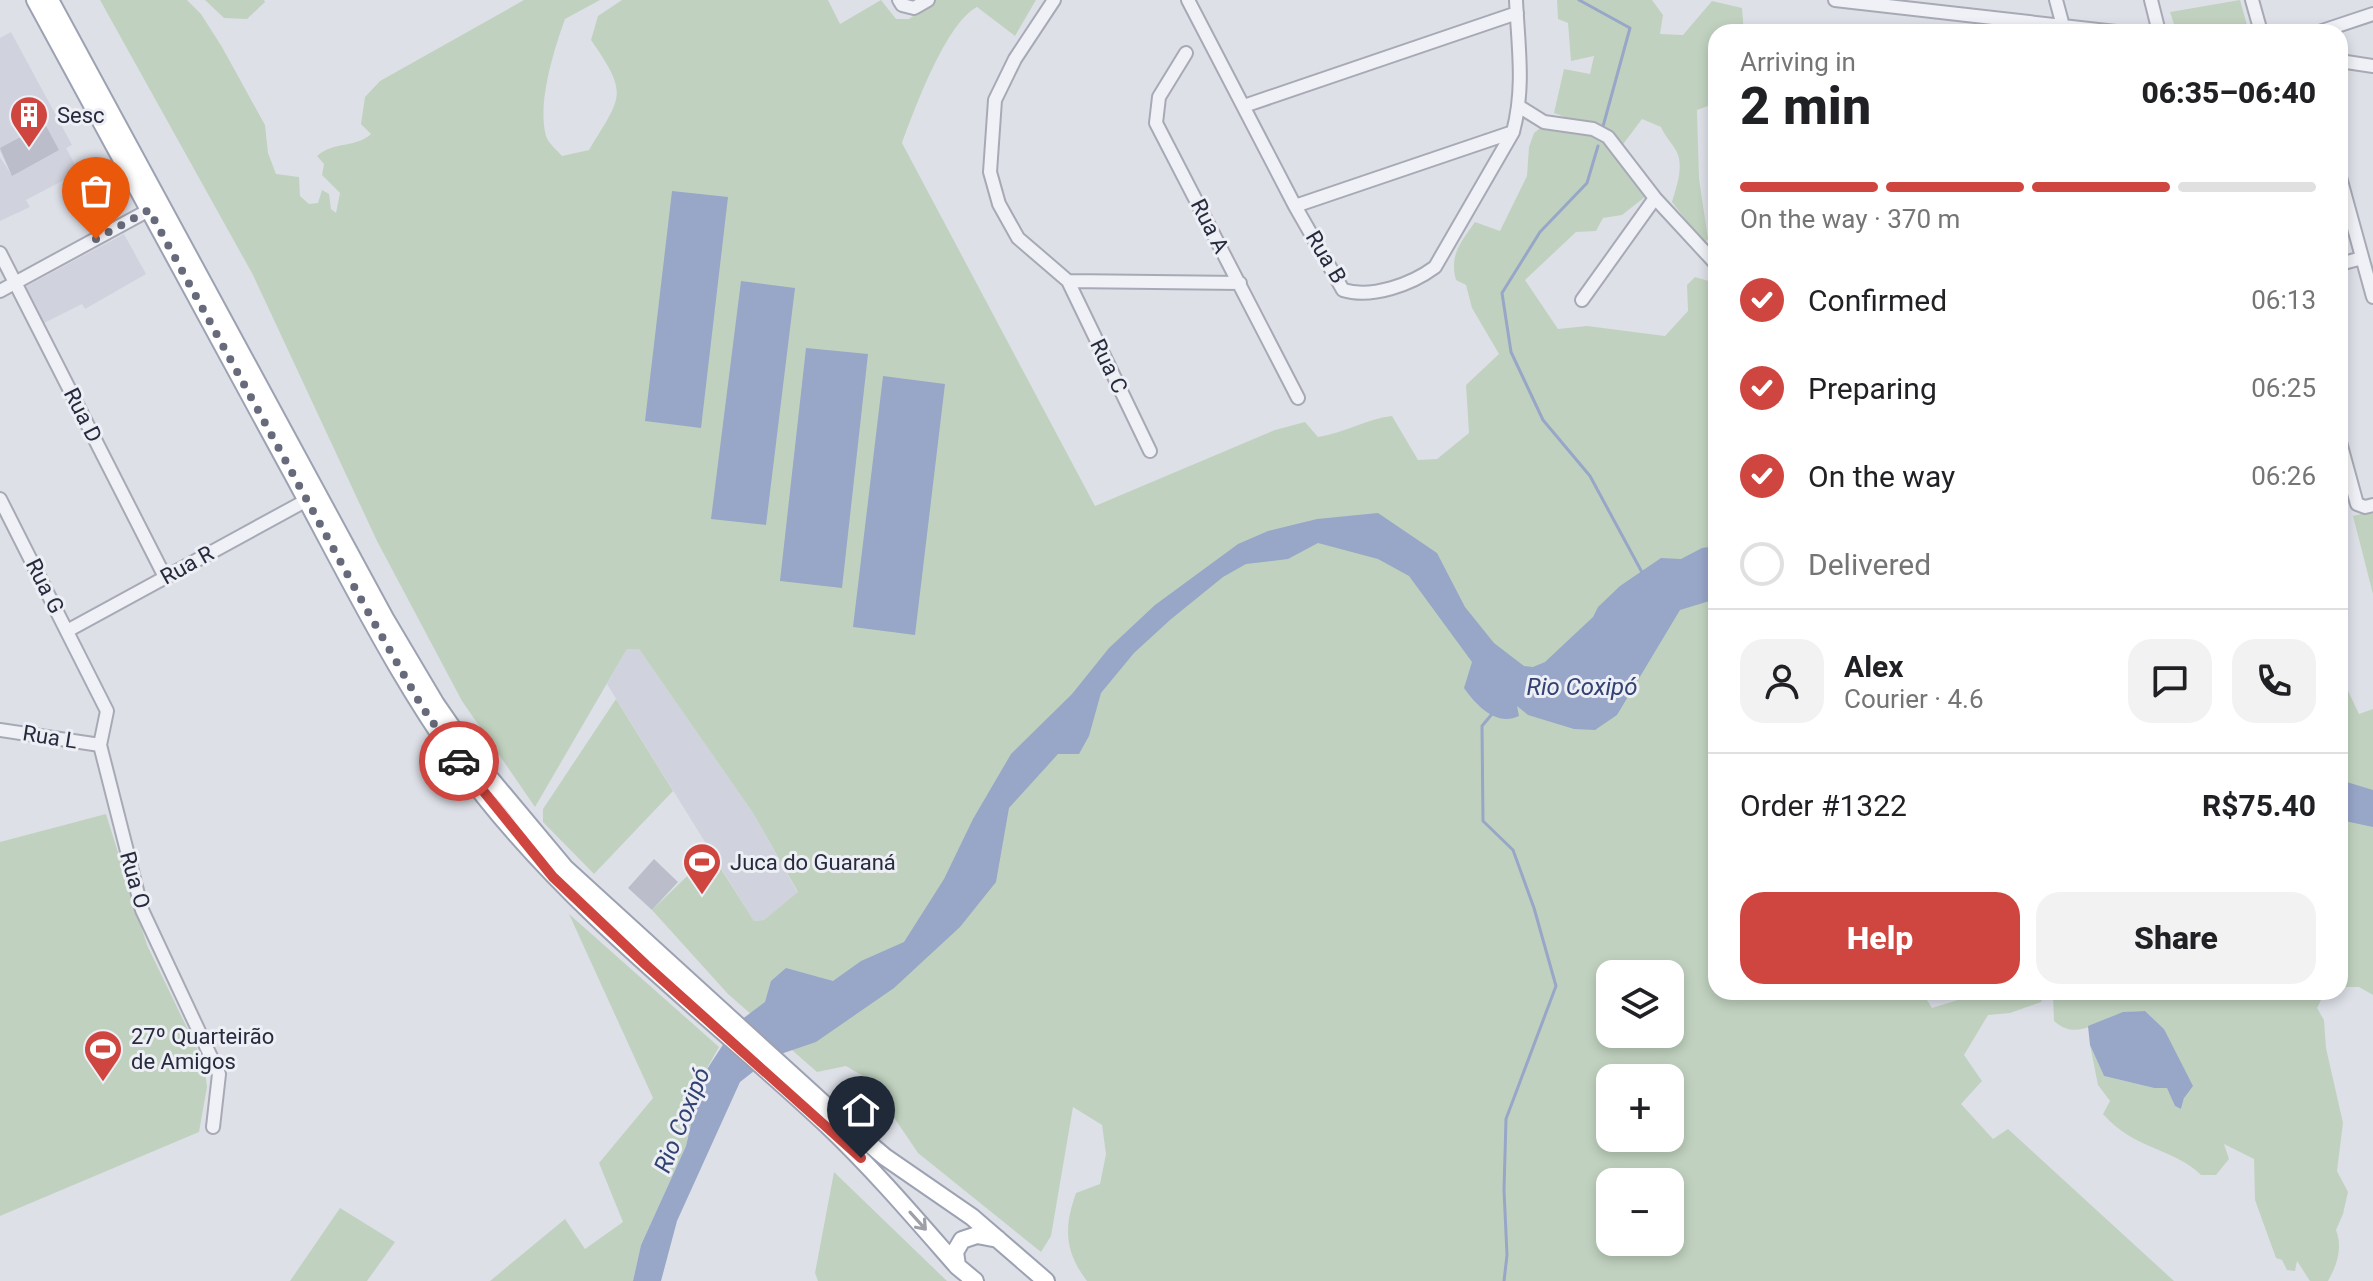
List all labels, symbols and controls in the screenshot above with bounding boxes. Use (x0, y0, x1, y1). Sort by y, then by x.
text: Arriving in (1740, 47, 1856, 77)
text: 06:35–06:40 (2141, 75, 2316, 110)
text: 2 min (1740, 76, 1871, 137)
building icon: Sesc (8, 94, 50, 149)
place label: Sesc (57, 103, 105, 128)
pin (62, 157, 130, 239)
icon: bag (74, 169, 118, 213)
street label: Rua A (1186, 195, 1234, 258)
text: On the way · 370 m (1740, 204, 1960, 234)
street label: Rua B (1301, 226, 1351, 288)
icon: check (1740, 278, 1784, 322)
text: Confirmed (1808, 283, 1947, 318)
text: 06:13 (2251, 285, 2316, 315)
street label: Rua C (1085, 335, 1133, 397)
icon: check (1740, 366, 1784, 410)
text: Preparing (1808, 371, 1937, 406)
text: 06:25 (2251, 373, 2316, 403)
street label: Rua D (59, 384, 107, 446)
icon: check (1740, 454, 1784, 498)
text: On the way (1808, 459, 1955, 494)
text: 06:26 (2251, 461, 2316, 491)
street label: Rua R (156, 540, 218, 590)
text: Delivered (1808, 547, 1931, 582)
street label: Rua G (21, 554, 69, 618)
button: person (1740, 639, 1824, 723)
button: chat (2128, 639, 2212, 723)
button: phone (2232, 639, 2316, 723)
text: Alex (1844, 649, 1904, 684)
water label: Rio Coxipó (1527, 673, 1637, 701)
text: Courier · 4.6 (1844, 684, 1984, 714)
street label: Rua L (21, 720, 79, 754)
courier (419, 721, 499, 801)
icon: car (437, 739, 481, 783)
text: Order #1322 (1740, 788, 1907, 823)
text: R$75.40 (2202, 788, 2316, 823)
sports icon: Juca do Guaraná (681, 841, 723, 896)
street label: Rua O (115, 849, 155, 911)
place label: Juca do Guaraná (730, 850, 896, 875)
button: Help (1740, 892, 2020, 984)
button: Share (2036, 892, 2316, 984)
map controls (1596, 960, 1684, 1256)
button: layers (1596, 960, 1684, 1048)
place label: 27º Quarteirão de Amigos (131, 1024, 274, 1074)
sports icon: 27º Quarteirão de Amigos (82, 1028, 124, 1083)
water label: Rio Coxipó (648, 1063, 716, 1177)
button: + (1596, 1064, 1684, 1152)
pin (827, 1076, 895, 1158)
icon: home (839, 1088, 883, 1132)
button: − (1596, 1168, 1684, 1256)
one-way arrow (908, 1211, 926, 1231)

